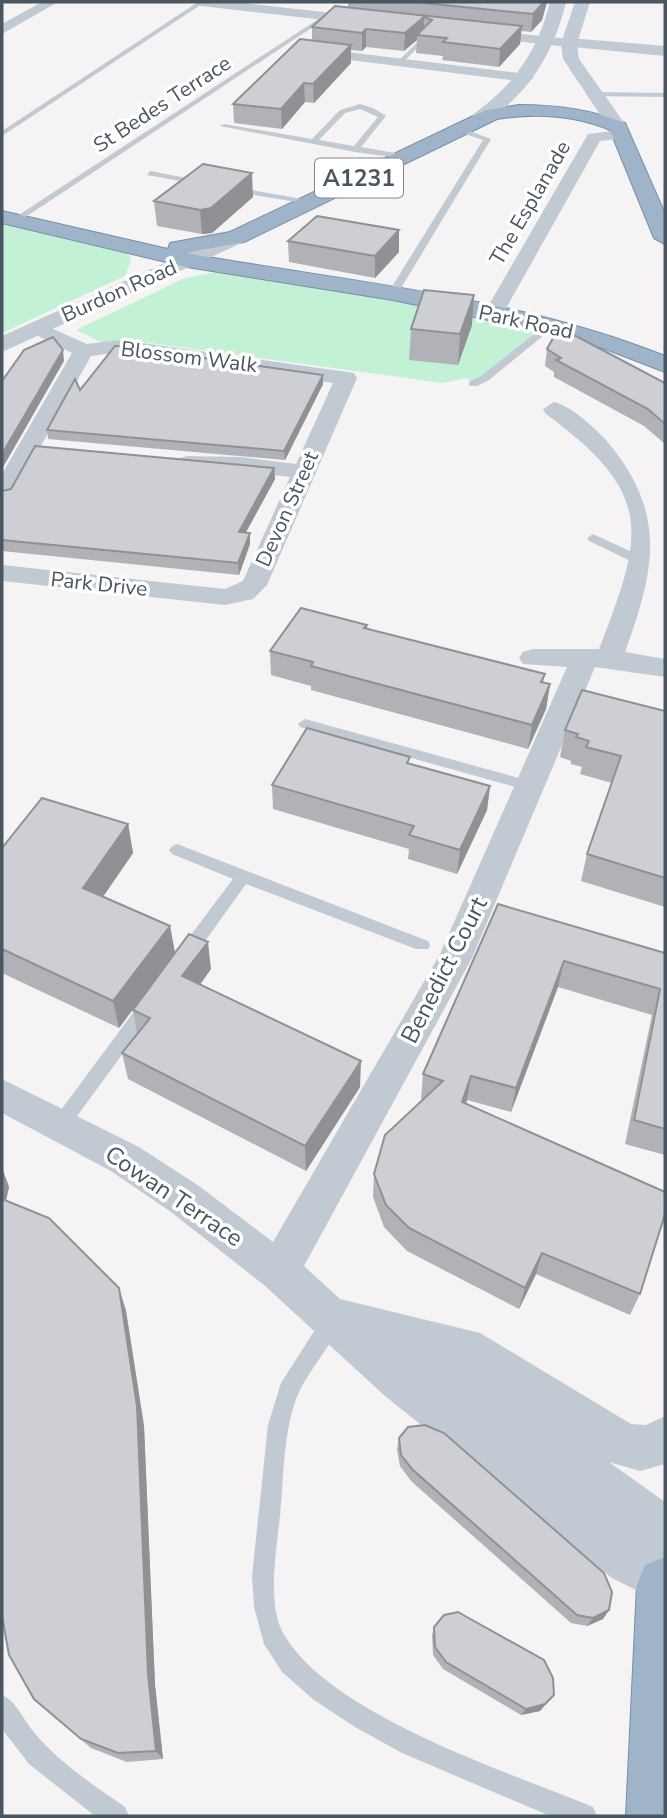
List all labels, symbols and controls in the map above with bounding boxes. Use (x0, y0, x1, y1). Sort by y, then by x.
street label: St Bedes Terrace (88, 49, 236, 159)
street label: The Esplanade (483, 136, 577, 270)
road number: A1231 (315, 158, 403, 197)
street label: Burdon Road (57, 253, 181, 329)
street label: Park Road (476, 298, 576, 346)
street label: Blossom Walk (119, 335, 259, 379)
street label: Devon Street (249, 446, 325, 571)
street label: Park Drive (49, 565, 149, 603)
street label: Benedict Court (393, 891, 495, 1049)
street label: Cowan Terrace (99, 1138, 249, 1254)

